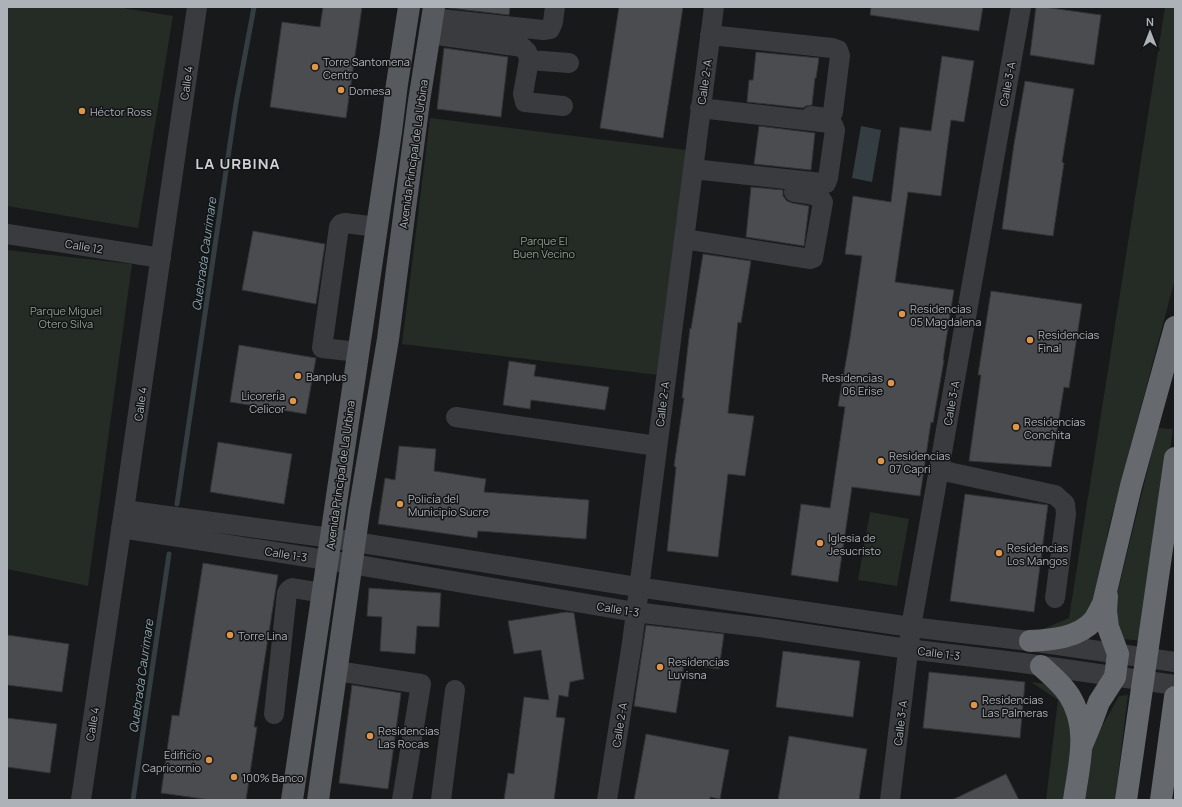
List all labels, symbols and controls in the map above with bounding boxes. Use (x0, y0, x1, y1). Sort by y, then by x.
north arrow (1130, 12, 1170, 52)
text: N (1146, 14, 1154, 29)
place label: Torre Santomena Centro (323, 54, 410, 82)
street label: Calle 2-A (693, 58, 715, 106)
street label: Calle 3-A (996, 60, 1018, 108)
marker: Torre Santomena Centro (310, 62, 320, 72)
street label: Calle 4 (176, 65, 196, 101)
street label: Avenida Principal de La Urbina (395, 79, 431, 229)
place label: Domesa (349, 83, 391, 98)
marker: Domesa (336, 85, 346, 95)
place label: Héctor Ross (90, 104, 152, 119)
marker: Héctor Ross (77, 106, 87, 116)
district label: LA URBINA (195, 153, 281, 174)
water label: Quebrada Caurimare (188, 195, 221, 312)
park label: Parque El Buen Vecino (513, 233, 576, 261)
street label: Calle 12 (64, 236, 104, 256)
place label: Residencias 05 Magdalena (910, 301, 981, 329)
park label: Parque Miguel Otero Silva (30, 303, 102, 331)
marker: Residencias 05 Magdalena (897, 309, 907, 319)
place label: Residencias Final (1038, 327, 1100, 355)
marker: Residencias Final (1025, 335, 1035, 345)
place label: Banplus (306, 369, 347, 384)
place label: Residencias 06 Erise (822, 370, 884, 398)
marker: Banplus (293, 371, 303, 381)
marker: Residencias 06 Erise (886, 378, 896, 388)
street label: Calle 3-A (940, 379, 962, 427)
street label: Calle 2-A (652, 381, 672, 427)
street label: Calle 4 (130, 386, 150, 422)
place label: Licorería Celicor (241, 388, 285, 416)
marker: Licorería Celicor (288, 396, 298, 406)
street label: Avenida Principal de La Urbina (322, 400, 358, 550)
place label: Residencias Conchita (1024, 414, 1086, 442)
marker: Residencias Conchita (1011, 422, 1021, 432)
place label: Residencias 07 Capri (889, 448, 951, 476)
marker: Residencias 07 Capri (876, 456, 886, 466)
place label: Policía del Municipio Sucre (408, 491, 489, 519)
marker: Policía del Municipio Sucre (395, 499, 405, 509)
place label: Iglesia de Jesucristo (828, 530, 881, 558)
marker: Iglesia de Jesucristo (815, 538, 825, 548)
place label: Residencias Los Mangos (1007, 540, 1069, 568)
street label: Calle 1-3 (264, 543, 308, 565)
marker: Residencias Los Mangos (994, 548, 1004, 558)
street label: Calle 1-3 (596, 598, 640, 620)
water label: Quebrada Caurimare (125, 617, 158, 734)
place label: Torre Lina (238, 628, 287, 643)
marker: Torre Lina (225, 630, 235, 640)
street label: Calle 1-3 (917, 643, 961, 663)
place label: Residencias Luvisna (668, 654, 730, 682)
marker: Residencias Luvisna (655, 662, 665, 672)
place label: Residencias Las Palmeras (982, 692, 1048, 720)
street label: Calle 3-A (890, 700, 910, 746)
marker: Residencias Las Palmeras (969, 700, 979, 710)
street label: Calle 2-A (608, 701, 630, 749)
street label: Calle 4 (82, 706, 102, 742)
place label: Residencias Las Rocas (378, 723, 440, 751)
marker: Residencias Las Rocas (365, 731, 375, 741)
place label: Edificio Capricornio (142, 747, 201, 775)
marker: Edificio Capricornio (204, 755, 214, 765)
place label: 100% Banco (242, 770, 304, 785)
marker: 100% Banco (229, 772, 239, 782)

